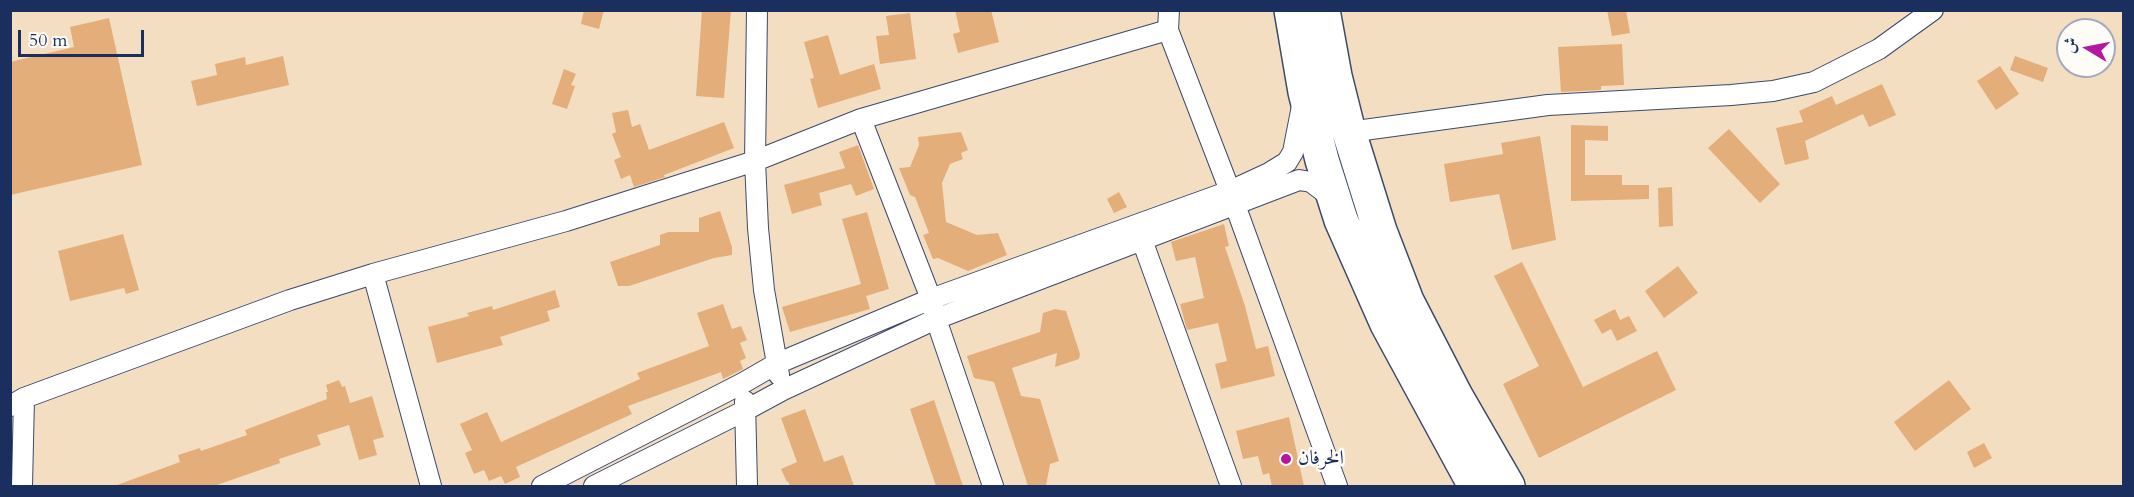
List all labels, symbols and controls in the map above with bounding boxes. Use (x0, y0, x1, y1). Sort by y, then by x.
scale bar (21, 18, 147, 56)
north arrow (2056, 18, 2116, 78)
text: 50 m (29, 28, 68, 53)
text: ش (2058, 35, 2082, 55)
place label: الخرفان (1298, 447, 1344, 471)
marker: الخرفان (1279, 452, 1293, 466)

